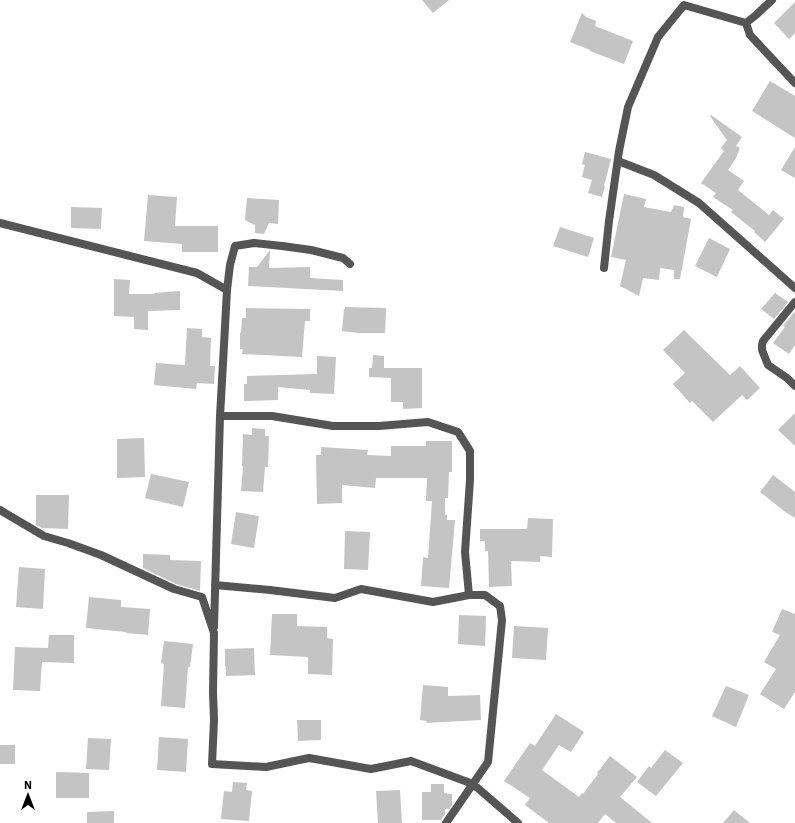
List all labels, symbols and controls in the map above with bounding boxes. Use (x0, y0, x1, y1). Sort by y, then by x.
north arrow (8, 775, 48, 815)
text: N (24, 778, 32, 792)

